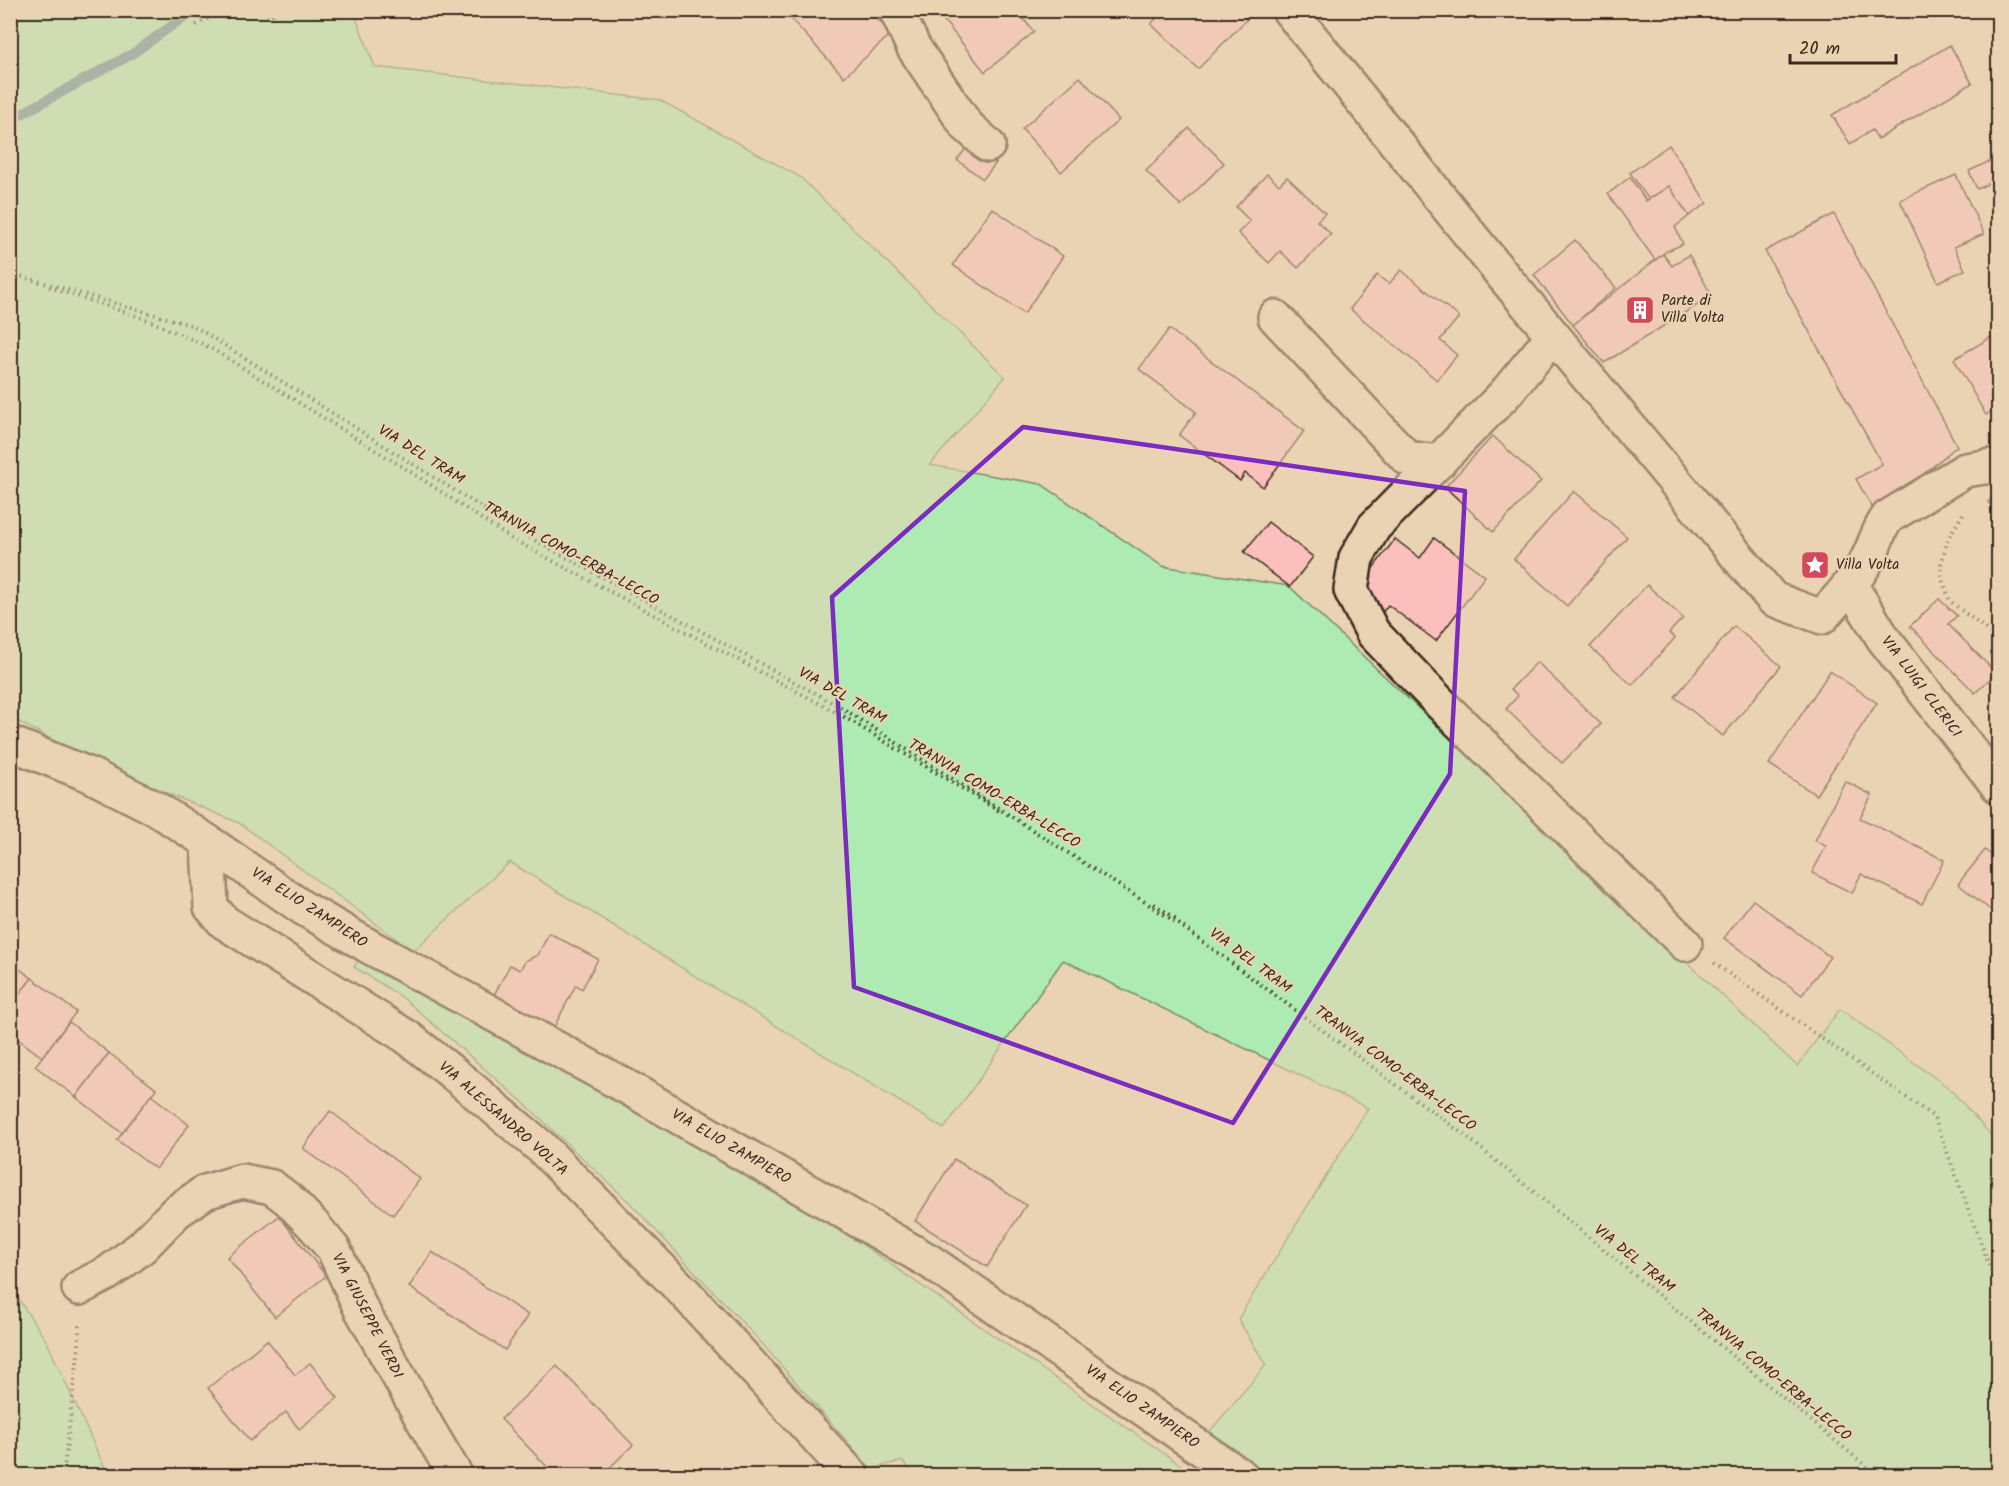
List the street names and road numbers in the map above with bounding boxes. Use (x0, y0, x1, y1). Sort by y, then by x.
street label: VIA DEL TRAM (373, 419, 469, 491)
street label: TRANVIA COMO-ERBA-LECCO (479, 496, 663, 612)
street label: VIA LUIGI CLERICI (1875, 631, 1968, 743)
street label: VIA DEL TRAM (793, 661, 891, 731)
street label: TRANVIA COMO-ERBA-LECCO (903, 733, 1085, 855)
street label: VIA ELIO ZAMPIERO (246, 861, 372, 955)
street label: VIA DEL TRAM (1204, 922, 1297, 1000)
street label: TRANVIA COMO-ERBA-LECCO (1309, 1000, 1481, 1138)
street label: VIA ALESSANDRO VOLTA (433, 1056, 573, 1182)
street label: VIA ELIO ZAMPIERO (667, 1103, 795, 1191)
street label: VIA DEL TRAM (1588, 1219, 1680, 1299)
street label: VIA GIUSEPPE VERDI (325, 1249, 409, 1383)
street label: TRANVIA COMO-ERBA-LECCO (1690, 1302, 1856, 1448)
street label: VIA ELIO ZAMPIERO (1080, 1359, 1204, 1455)

